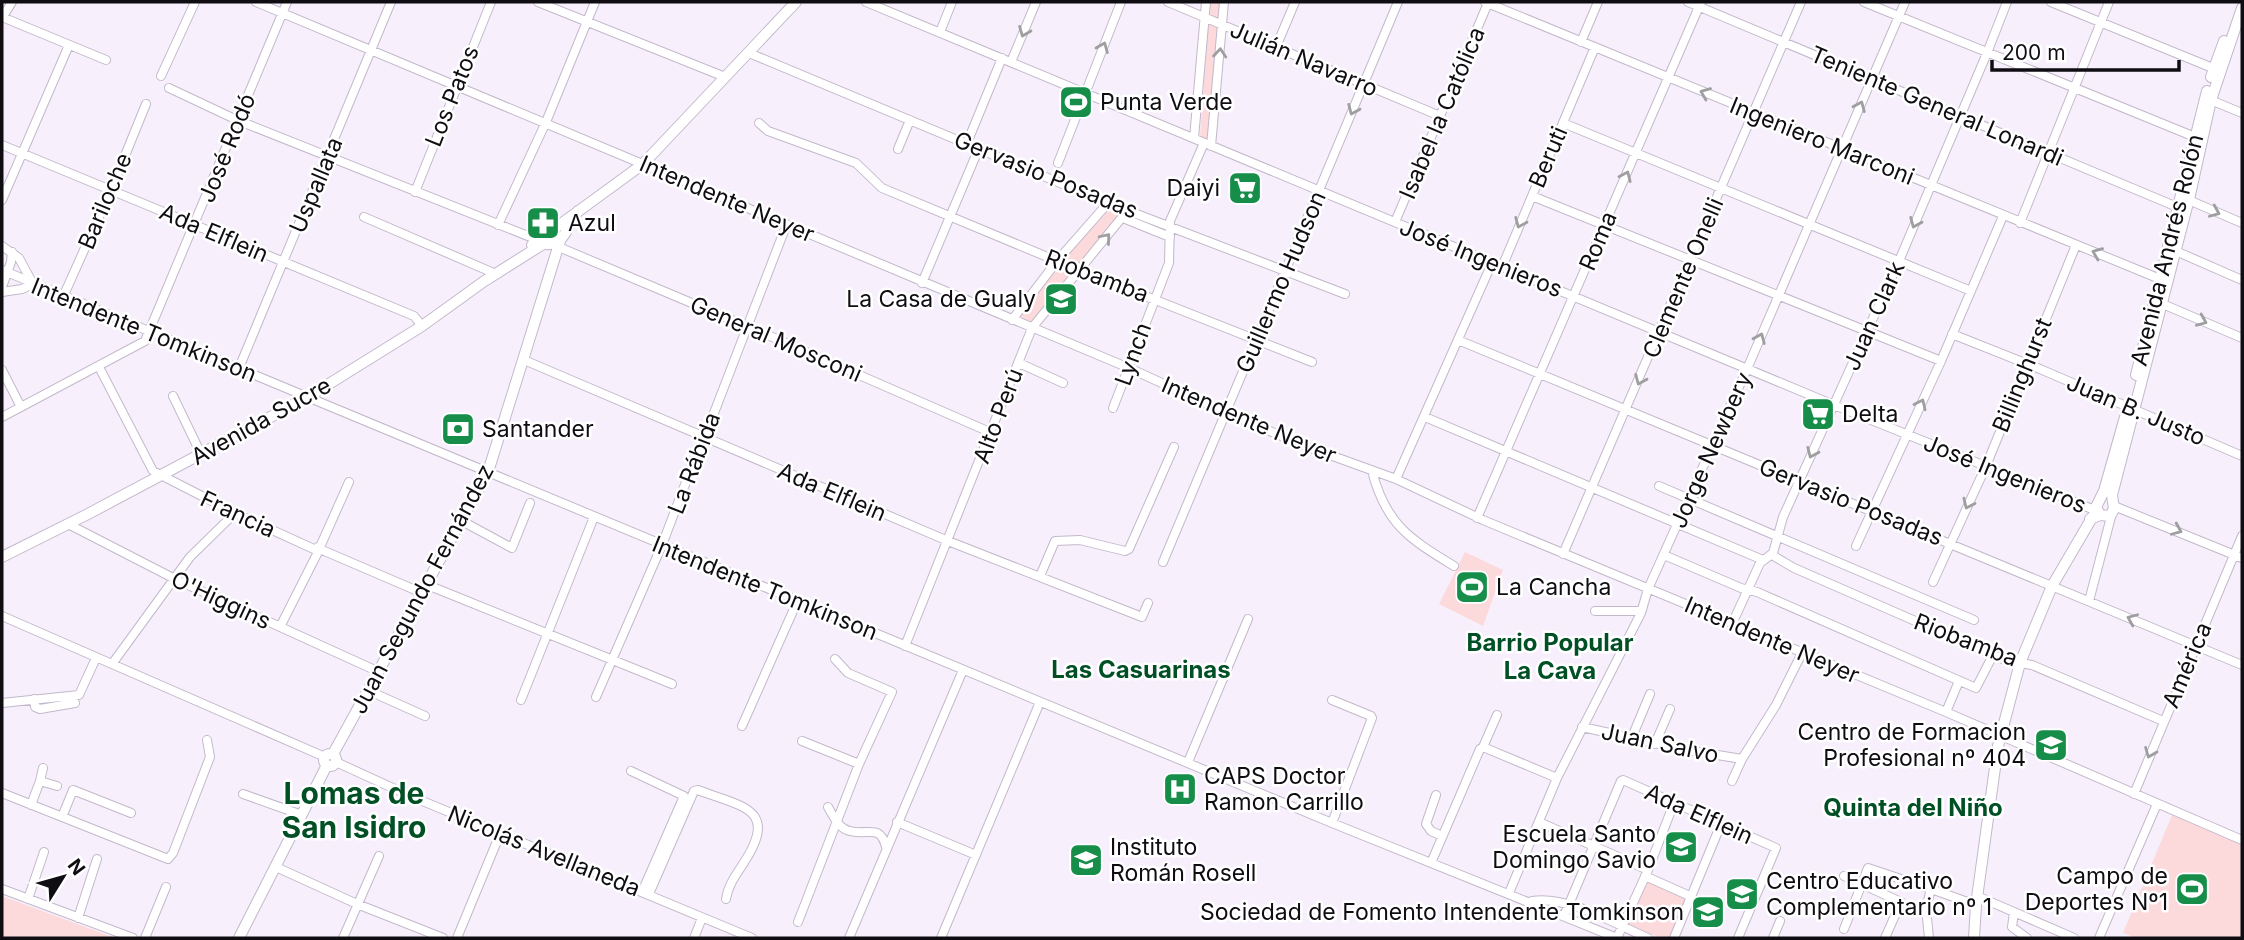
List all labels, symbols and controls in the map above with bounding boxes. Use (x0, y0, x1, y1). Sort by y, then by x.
street label: Julián Navarro (1226, 15, 1382, 103)
street label: Isabel la Católica (1393, 23, 1491, 203)
one-way arrow (1018, 25, 1032, 37)
scale bar (1992, 28, 2179, 72)
street label: Teniente General Lonardi (1806, 40, 2068, 172)
text: 200 m (2002, 40, 2066, 65)
street label: Los Patos (419, 41, 485, 151)
one-way arrow (1095, 42, 1109, 54)
one-way arrow (1212, 48, 1227, 59)
sports icon: Punta Verde (1057, 83, 1095, 121)
one-way arrow (1699, 87, 1711, 101)
place label: Punta Verde (1100, 88, 1233, 116)
street label: José Rodó (192, 89, 262, 207)
street label: Ingeniero Marconi (1726, 91, 1918, 191)
one-way arrow (1851, 101, 1865, 113)
one-way arrow (1347, 103, 1361, 115)
street label: Beruti (1523, 122, 1573, 192)
street label: Gervasio Posadas (950, 125, 1142, 225)
street label: Avenida Andrés Rolón (2125, 131, 2209, 369)
street label: Uspallata (283, 133, 349, 237)
street label: Bariloche (72, 149, 138, 253)
street label: Intendente Neyer (635, 150, 819, 249)
supermarket icon: Daiyi (1226, 169, 1264, 207)
one-way arrow (1618, 171, 1632, 183)
place label: Daiyi (1166, 174, 1220, 202)
street label: Guillermo Hudson (1230, 187, 1332, 377)
street label: Clemente Onelli (1637, 194, 1729, 362)
street label: Ada Elflein (155, 198, 273, 268)
one-way arrow (2209, 203, 2221, 217)
pharmacy icon: Azul (524, 204, 562, 242)
street label: Roma (1573, 207, 1623, 275)
place label: Azul (568, 209, 616, 237)
street label: José Ingenieros (1396, 213, 1566, 303)
one-way arrow (1909, 215, 1923, 228)
one-way arrow (1515, 216, 1529, 228)
one-way arrow (1098, 233, 1110, 246)
street label: Riobamba (1041, 243, 1153, 309)
one-way arrow (2091, 247, 2104, 261)
street label: Juan Clark (1837, 257, 1911, 375)
street label: Intendente Tomkinson (27, 272, 261, 388)
school or university icon: La Casa de Gualy (1042, 280, 1080, 318)
place label: La Casa de Gualy (846, 285, 1036, 313)
street label: General Mosconi (686, 290, 866, 388)
one-way arrow (2195, 312, 2207, 326)
street label: Billinghurst (1986, 313, 2058, 436)
street label: Lynch (1109, 319, 1157, 389)
one-way arrow (1752, 333, 1766, 345)
street label: Alto Perú (967, 365, 1029, 467)
street label: Jorge Newbery (1664, 368, 1758, 532)
street label: Juan B. Justo (2062, 368, 2210, 452)
street label: Avenida Sucre (186, 371, 336, 471)
street label: Intendente Neyer (1157, 371, 1341, 470)
one-way arrow (1634, 373, 1648, 385)
supermarket icon: Delta (1799, 395, 1837, 433)
one-way arrow (1913, 399, 1927, 412)
place label: Delta (1842, 400, 1898, 428)
street label: La Rábida (662, 408, 726, 518)
bank icon: Santander (439, 410, 477, 448)
place label: Santander (482, 415, 594, 443)
street label: José Ingenieros (1920, 429, 2090, 519)
one-way arrow (1806, 446, 1820, 458)
street label: Gervasio Posadas (1755, 452, 1947, 552)
street label: Ada Elflein (773, 457, 891, 527)
street label: Juan Segundo Fernández (344, 459, 500, 719)
street label: Francia (196, 484, 280, 544)
one-way arrow (1962, 497, 1976, 510)
one-way arrow (2170, 522, 2182, 536)
street label: Intendente Tomkinson (648, 530, 882, 646)
street label: O'Higgins (167, 565, 275, 635)
sports icon: La Cancha (1453, 568, 1491, 606)
place label: La Cancha (1496, 573, 1611, 601)
street label: Intendente Neyer (1680, 591, 1864, 690)
street label: Riobamba (1910, 607, 2022, 673)
one-way arrow (2126, 613, 2138, 627)
street label: América (2156, 618, 2218, 712)
district label: Barrio Popular La Cava (1467, 628, 1634, 685)
district label: Las Casuarinas (1051, 655, 1231, 684)
street label: Juan Salvo (1599, 717, 1721, 769)
place label: Centro de Formacion Profesional nº 404 (1798, 718, 2026, 772)
school or university icon: Centro de Formacion Profesional nº 404 (2032, 726, 2070, 764)
one-way arrow (2145, 747, 2159, 759)
place label: CAPS Doctor Ramon Carrillo (1204, 762, 1364, 816)
hospital icon: CAPS Doctor Ramon Carrillo (1161, 770, 1199, 808)
district label: Lomas de San Isidro (282, 775, 427, 845)
street label: Ada Elflein (1641, 778, 1757, 850)
district label: Quinta del Niño (1823, 793, 2003, 822)
street label: Nicolás Avellaneda (444, 800, 644, 902)
place label: Escuela Santo Domingo Savio (1492, 820, 1656, 874)
school or university icon: Escuela Santo Domingo Savio (1662, 828, 1700, 866)
place label: Instituto Román Rosell (1110, 833, 1256, 887)
school or university icon: Instituto Román Rosell (1067, 841, 1105, 879)
north arrow (28, 842, 98, 912)
text: N (63, 854, 90, 880)
place label: Campo de Deportes Nº1 (2025, 862, 2168, 916)
place label: Centro Educativo Complementario nº 1 (1766, 867, 1992, 921)
sports icon: Campo de Deportes Nº1 (2173, 870, 2211, 908)
school or university icon: Centro Educativo Complementario nº 1 (1723, 875, 1761, 913)
school or university icon: Sociedad de Fomento Intendente Tomkinson (1689, 893, 1727, 931)
place label: Sociedad de Fomento Intendente Tomkinson (1200, 898, 1684, 926)

